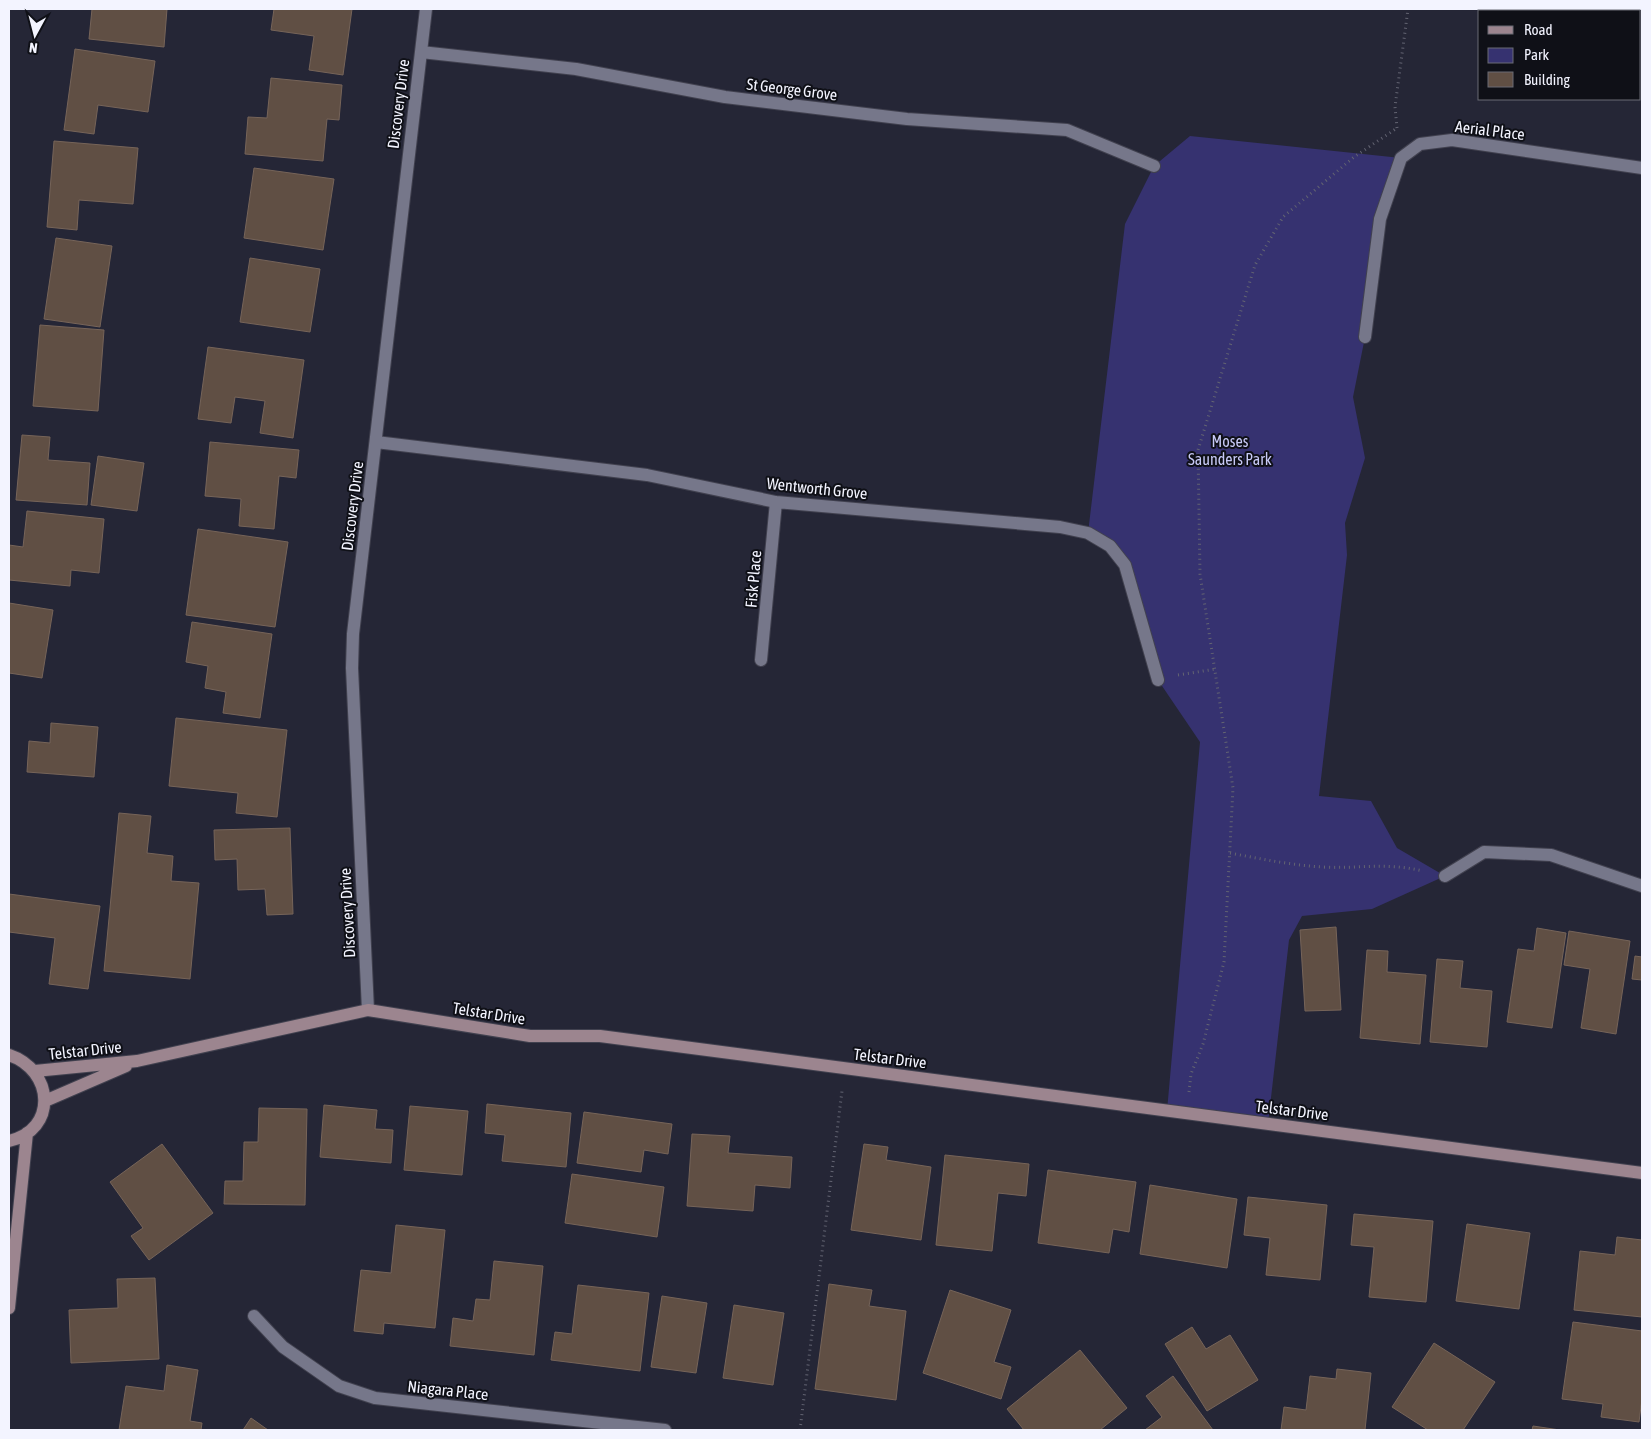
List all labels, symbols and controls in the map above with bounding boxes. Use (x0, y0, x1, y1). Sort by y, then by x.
north arrow (10, 10, 60, 60)
legend (1478, 10, 1641, 100)
text: Road (1524, 21, 1553, 38)
text: N (28, 39, 38, 56)
text: Park (1524, 46, 1549, 63)
street label: Discovery Drive (384, 58, 413, 150)
text: Building (1524, 71, 1570, 88)
street label: St George Grove (746, 75, 838, 104)
street label: Aerial Place (1454, 117, 1526, 143)
park label: Moses Saunders Park (1188, 432, 1272, 468)
street label: Discovery Drive (338, 460, 367, 552)
street label: Wentworth Grove (766, 474, 868, 502)
street label: Fisk Place (742, 549, 764, 609)
street label: Discovery Drive (336, 868, 359, 958)
street label: Telstar Drive (451, 998, 527, 1028)
street label: Telstar Drive (48, 1037, 122, 1063)
street label: Telstar Drive (853, 1045, 927, 1071)
street label: Telstar Drive (1255, 1097, 1329, 1123)
street label: Niagara Place (407, 1377, 489, 1404)

